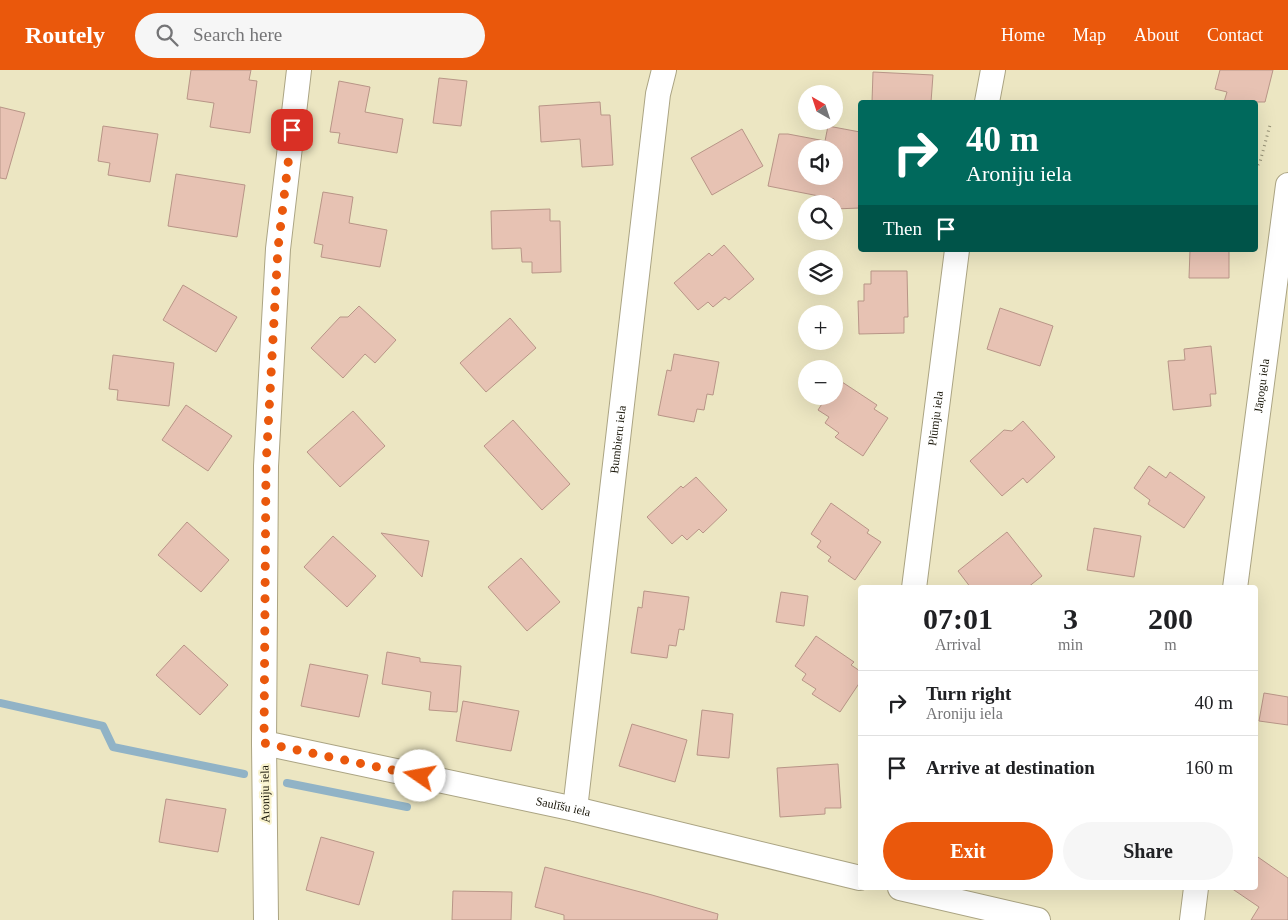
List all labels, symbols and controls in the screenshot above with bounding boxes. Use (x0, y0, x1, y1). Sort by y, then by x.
search box (135, 13, 485, 58)
icon: search (153, 21, 181, 49)
text: Routely (25, 22, 105, 48)
text: Search here (193, 24, 282, 45)
text: Home (1001, 25, 1045, 45)
text: Map (1073, 25, 1106, 45)
text: About (1134, 25, 1179, 45)
text: Contact (1207, 25, 1263, 45)
north arrow (798, 85, 842, 130)
map controls (798, 85, 843, 405)
pin (271, 109, 313, 151)
icon: arrive (278, 116, 306, 144)
icon: right (883, 120, 948, 185)
text: 40 m (966, 120, 1039, 159)
button: sound (798, 140, 843, 185)
text: Aroniju iela (966, 161, 1072, 186)
button: search (798, 195, 843, 240)
icon: arrive (932, 215, 960, 243)
text: Then (883, 218, 922, 239)
button: layers (798, 250, 843, 295)
button: + (798, 305, 843, 350)
street label: Jāņogu iela (1251, 357, 1272, 414)
button: − (798, 360, 843, 405)
street label: Plūmju iela (925, 390, 946, 447)
street label: Bumbieru iela (607, 404, 629, 474)
text: 07:01 (923, 602, 993, 635)
text: 3 (1063, 602, 1078, 635)
text: 200 (1148, 602, 1193, 635)
text: Arrival (935, 636, 981, 653)
text: min (1058, 636, 1083, 653)
text: m (1164, 636, 1177, 653)
text: Turn right (926, 683, 1011, 704)
icon: right (883, 689, 911, 717)
text: 40 m (1194, 692, 1233, 713)
text: Aroniju iela (926, 705, 1003, 722)
position arrow (393, 749, 445, 801)
icon: arrive (883, 754, 911, 782)
text: Arrive at destination (926, 757, 1095, 778)
text: 160 m (1185, 757, 1233, 778)
street label: Aroniju iela (257, 764, 273, 823)
street label: Saulīšu iela (535, 794, 593, 820)
button: Exit (883, 822, 1053, 880)
button: Share (1063, 822, 1233, 880)

